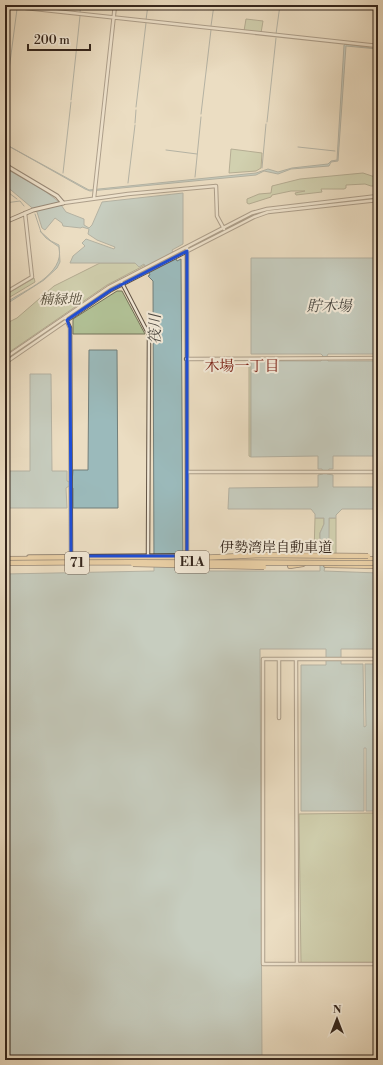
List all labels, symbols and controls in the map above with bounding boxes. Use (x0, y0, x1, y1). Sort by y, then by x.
scale bar (28, 26, 90, 52)
text: 200 m (34, 33, 70, 48)
park label: 楠緑地 (39, 291, 83, 309)
water label: 貯木場 (306, 297, 353, 316)
water label: 筏川 (146, 312, 165, 344)
district label: 木場一丁目 (204, 357, 280, 376)
street label: 伊勢湾岸自動車道 (220, 539, 332, 557)
road number: E1A (175, 551, 209, 573)
road number: 71 (65, 552, 89, 574)
north arrow (317, 999, 357, 1039)
text: N (333, 1003, 342, 1017)

